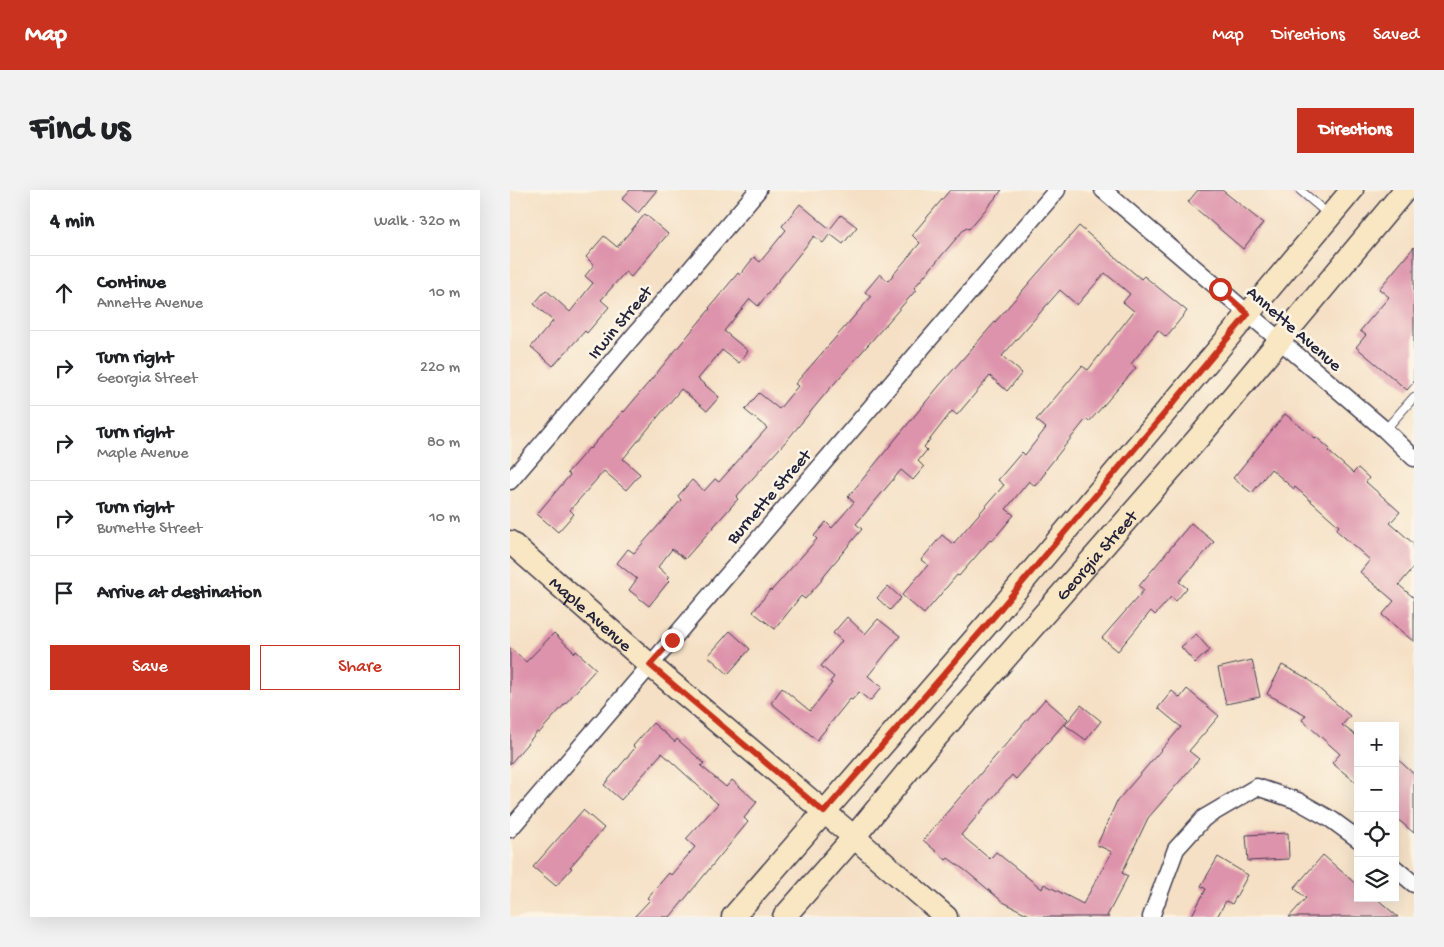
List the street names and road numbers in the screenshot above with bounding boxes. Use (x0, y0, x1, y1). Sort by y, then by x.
street label: Irwin Street (584, 281, 659, 365)
street label: Annette Avenue (1241, 283, 1346, 377)
street label: Burnette Street (723, 445, 818, 550)
street label: Georgia Street (1053, 506, 1144, 606)
street label: Maple Avenue (544, 573, 636, 658)

